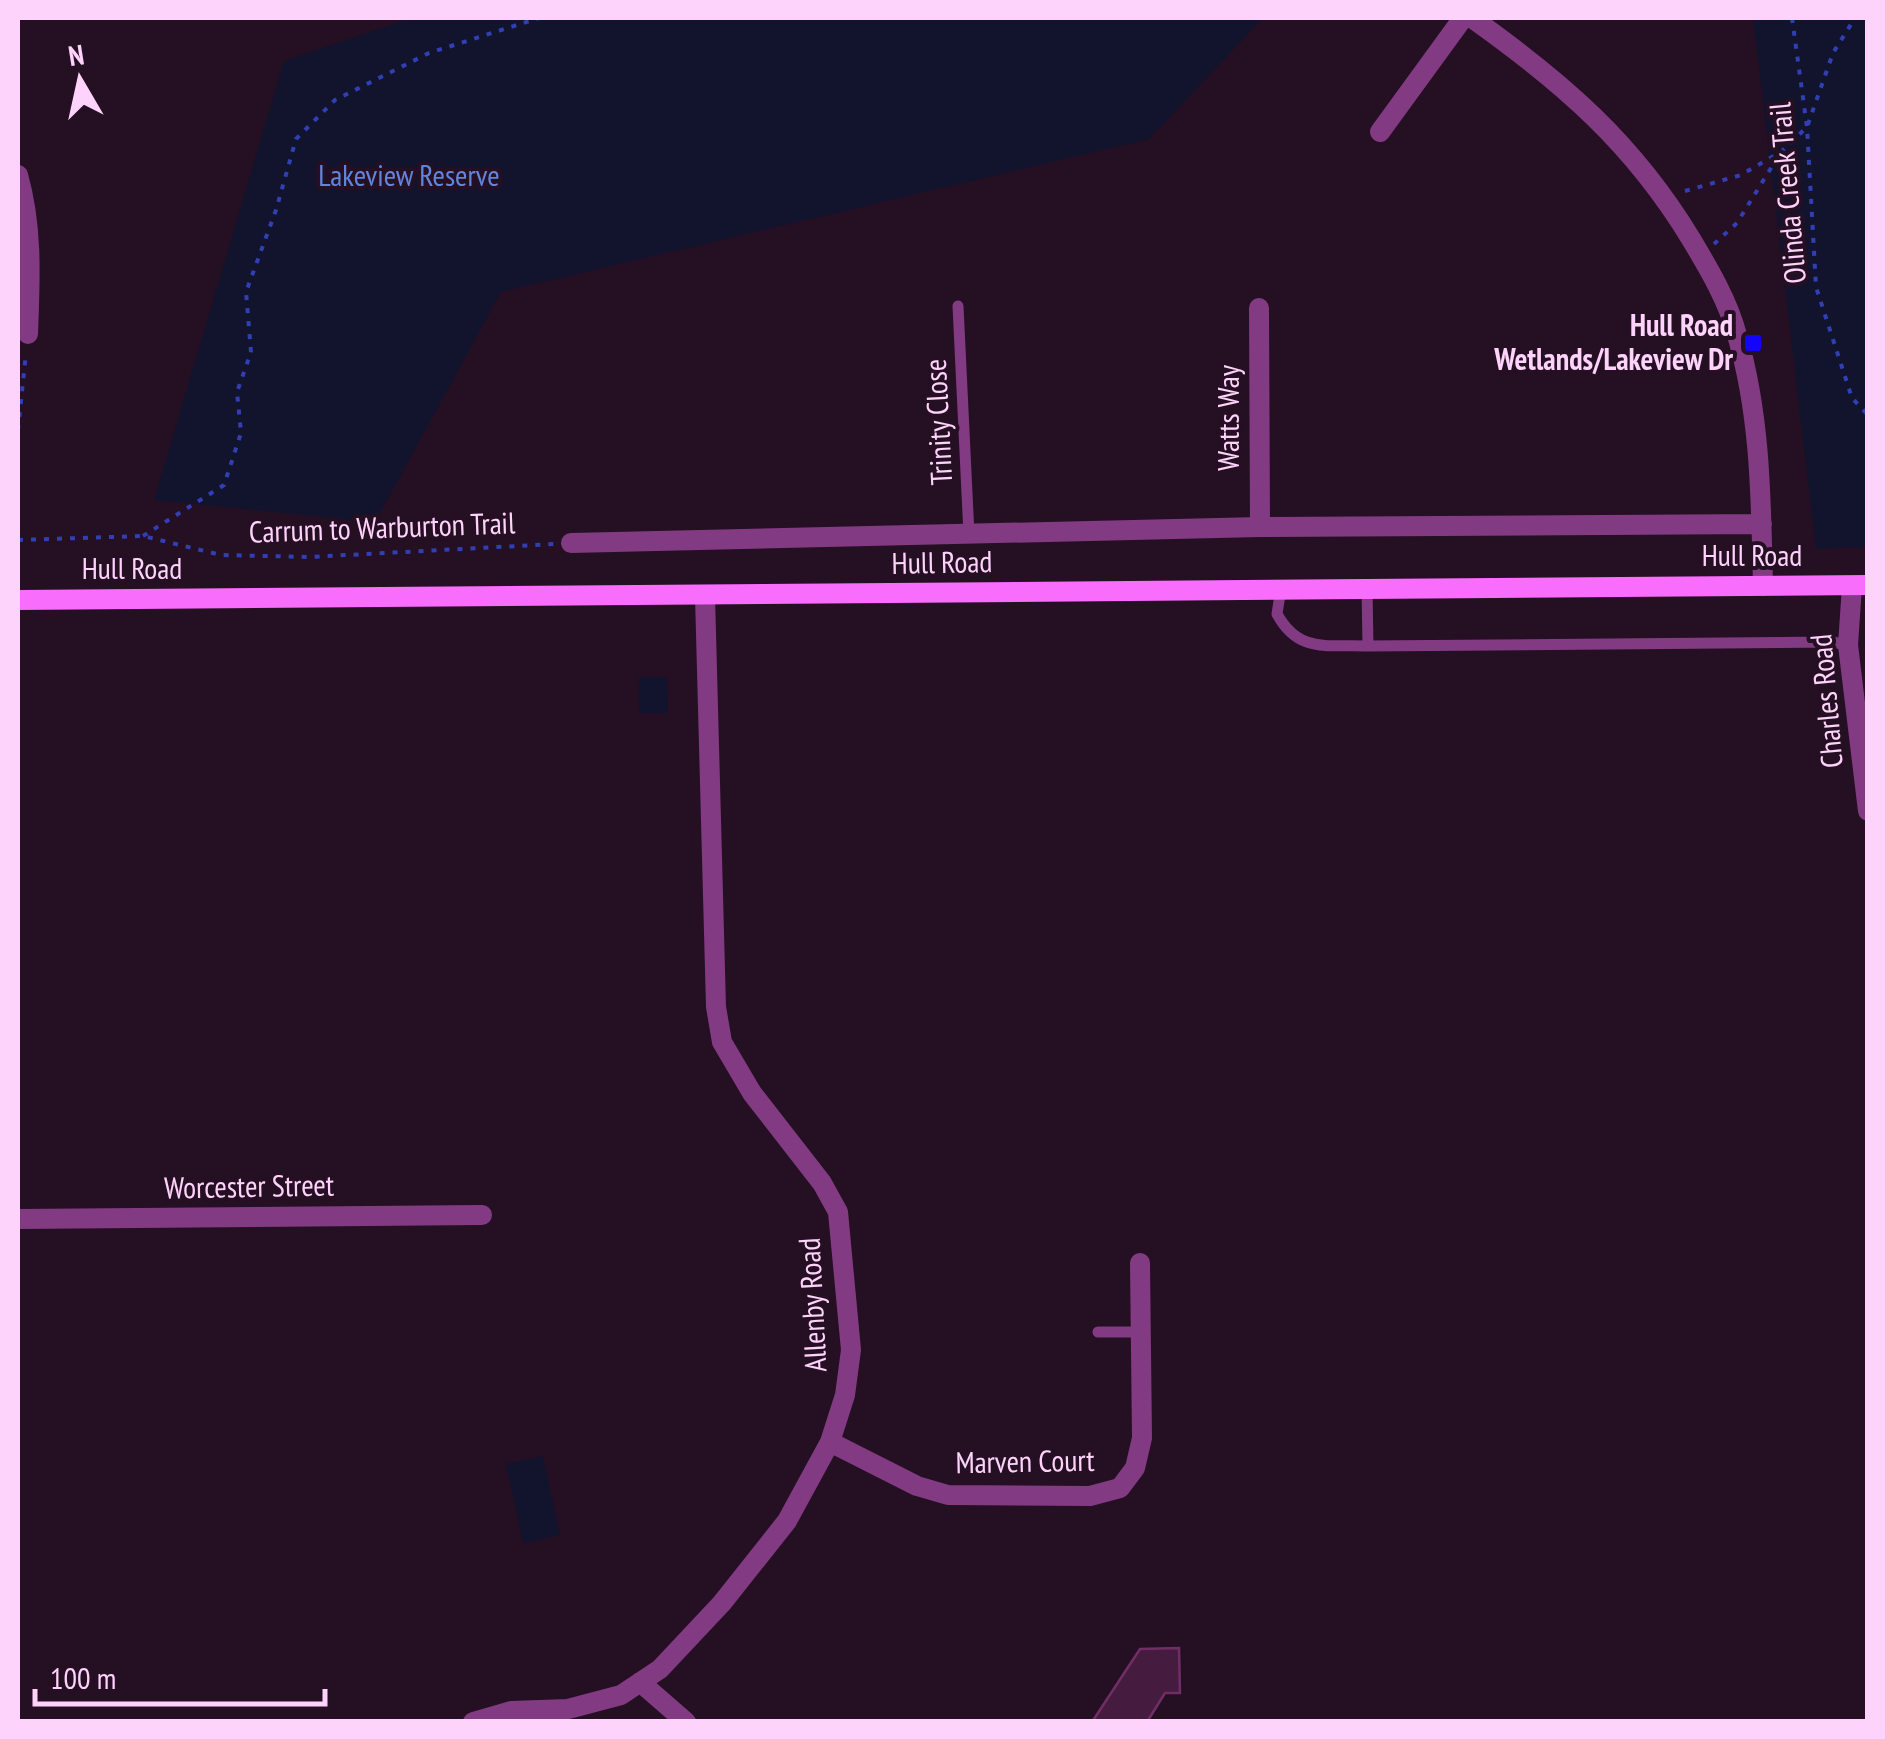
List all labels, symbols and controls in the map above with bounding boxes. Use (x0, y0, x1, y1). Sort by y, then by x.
north arrow (30, 30, 130, 130)
text: N (66, 35, 86, 74)
street label: Olinda Creek Trail (1759, 101, 1814, 285)
park label: Lakeview Reserve (318, 155, 500, 194)
place label: Hull Road Wetlands/Lakeview Dr (1493, 305, 1733, 378)
marker: Hull Road Wetlands/Lakeview Dr (1742, 332, 1764, 354)
street label: Trinity Close (915, 358, 960, 486)
street label: Watts Way (1208, 364, 1247, 471)
street label: Carrum to Warburton Trail (248, 502, 516, 551)
street label: Hull Road (1702, 535, 1802, 574)
street label: Hull Road (891, 541, 993, 582)
street label: Hull Road (82, 548, 182, 587)
street label: Charles Road (1800, 633, 1851, 770)
street label: Worcester Street (164, 1165, 335, 1206)
street label: Allenby Road (789, 1237, 834, 1373)
street label: Marven Court (955, 1440, 1096, 1481)
scale bar (35, 1644, 325, 1706)
text: 100 m (50, 1658, 116, 1697)

